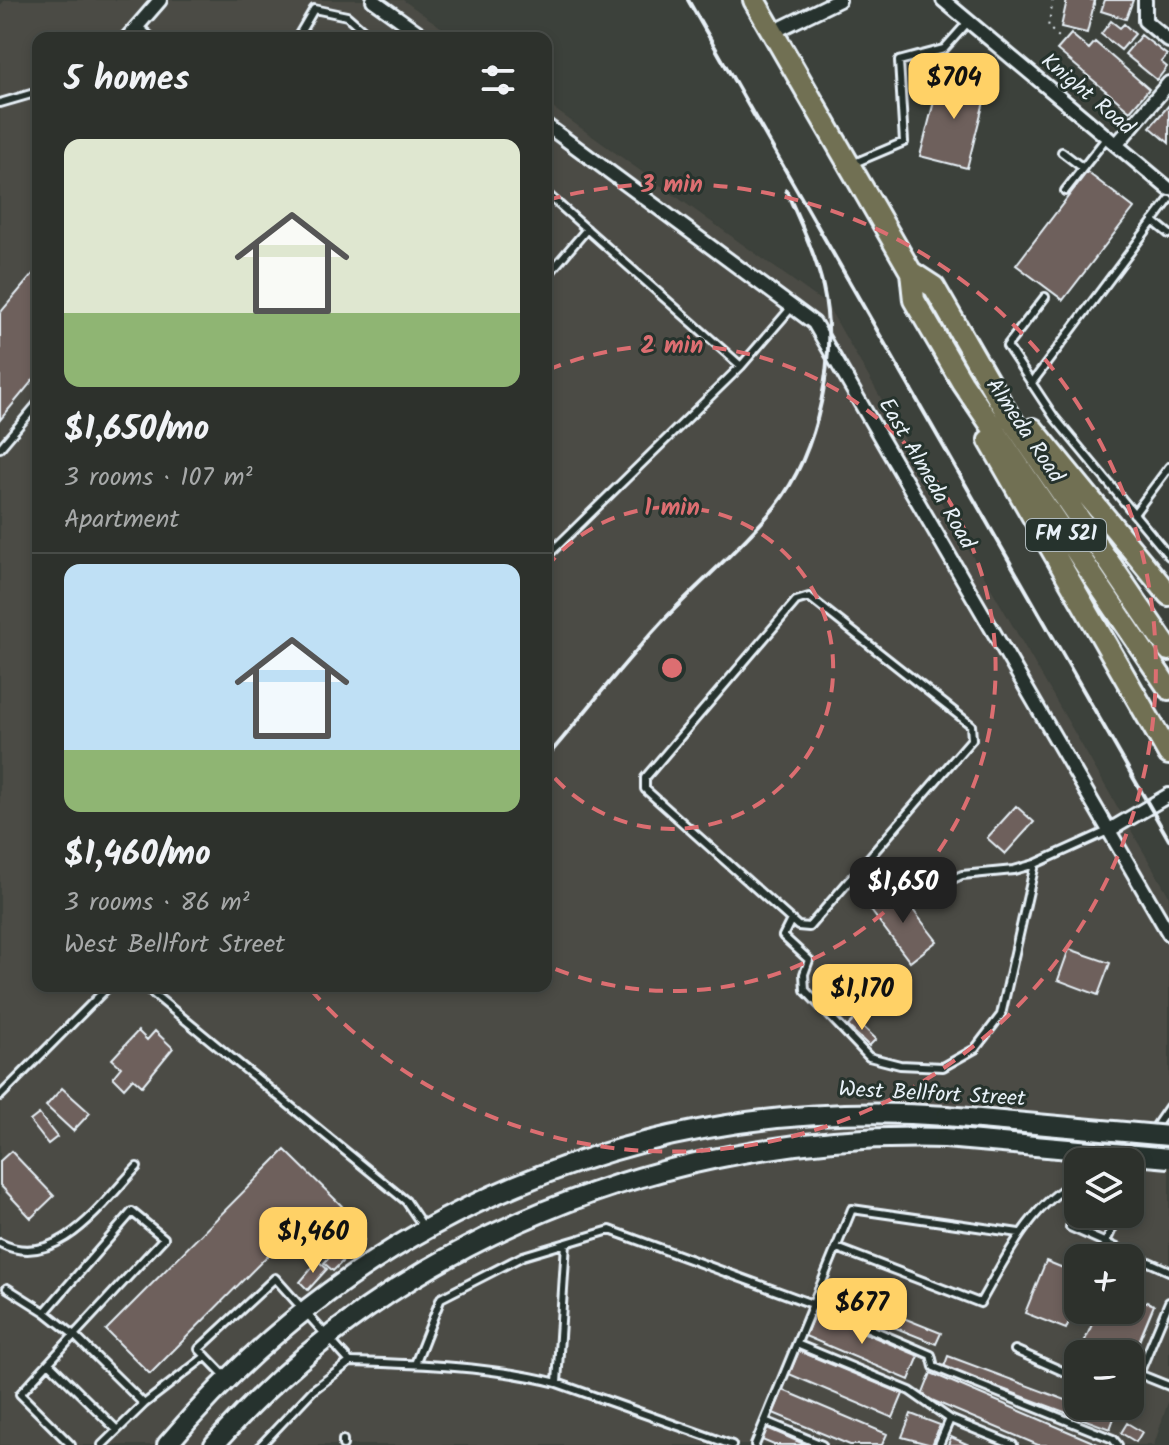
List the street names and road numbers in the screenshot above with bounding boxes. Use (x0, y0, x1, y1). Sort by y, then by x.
street label: Knight Road (1032, 45, 1143, 146)
street label: Almeda Road (976, 371, 1073, 492)
street label: East Almeda Road (868, 392, 984, 557)
road number: FM 521 (1026, 519, 1106, 551)
street label: West Bellfort Street (838, 1073, 1027, 1117)

